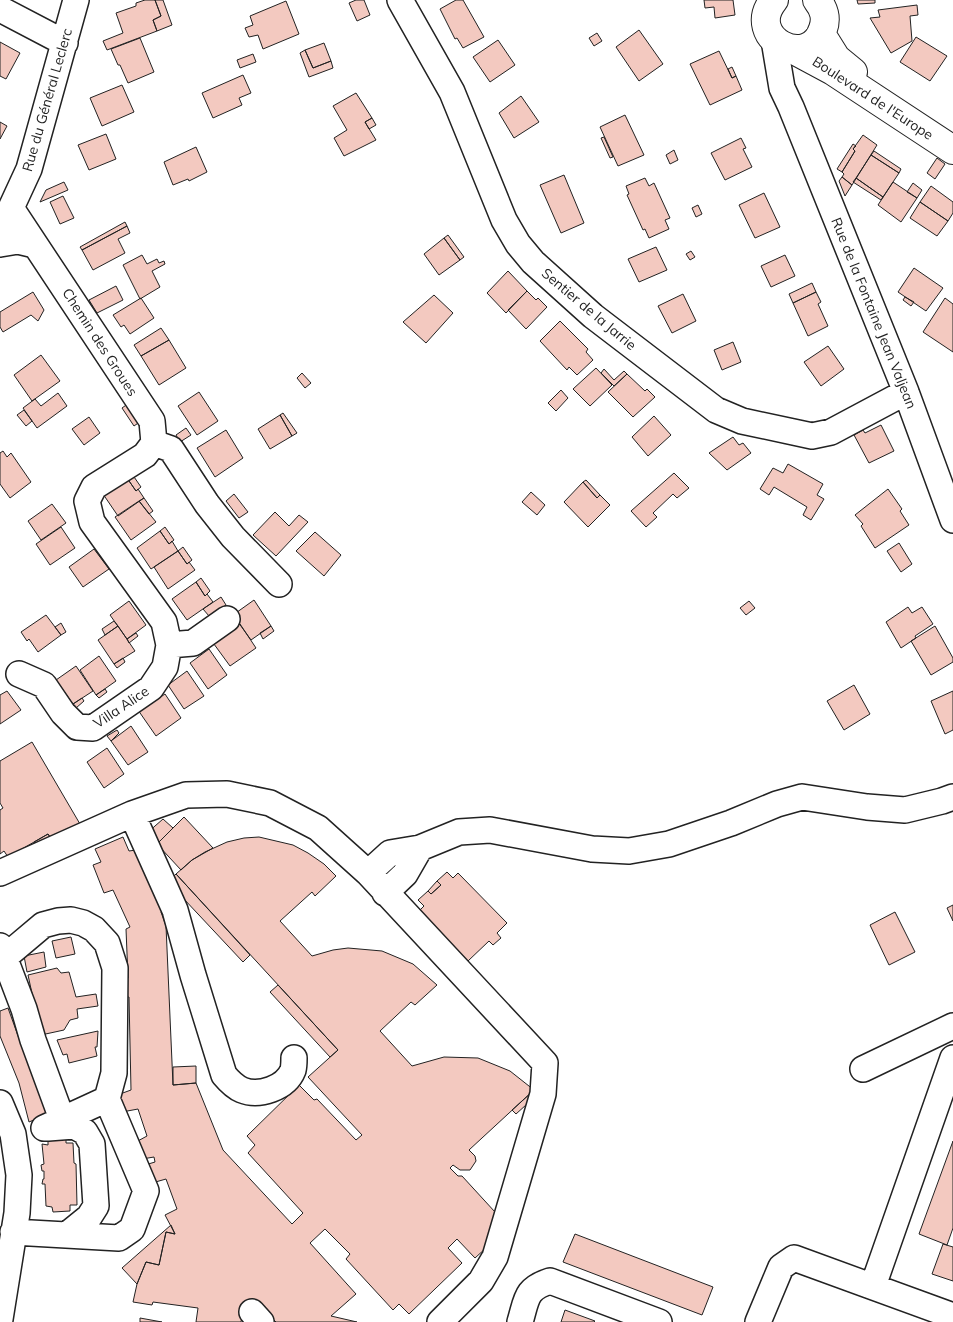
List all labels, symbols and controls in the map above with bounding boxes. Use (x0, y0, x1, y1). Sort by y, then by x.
street label: Rue du Général Leclerc (18, 26, 76, 174)
street label: Boulevard de l'Europe (809, 52, 937, 144)
street label: Rue de la Fontaine Jean Valjean (827, 215, 921, 411)
street label: Sentier de la Jarrie (538, 264, 640, 354)
street label: Chemin des Groues (58, 285, 142, 400)
street label: Villa Alice (90, 682, 152, 732)

